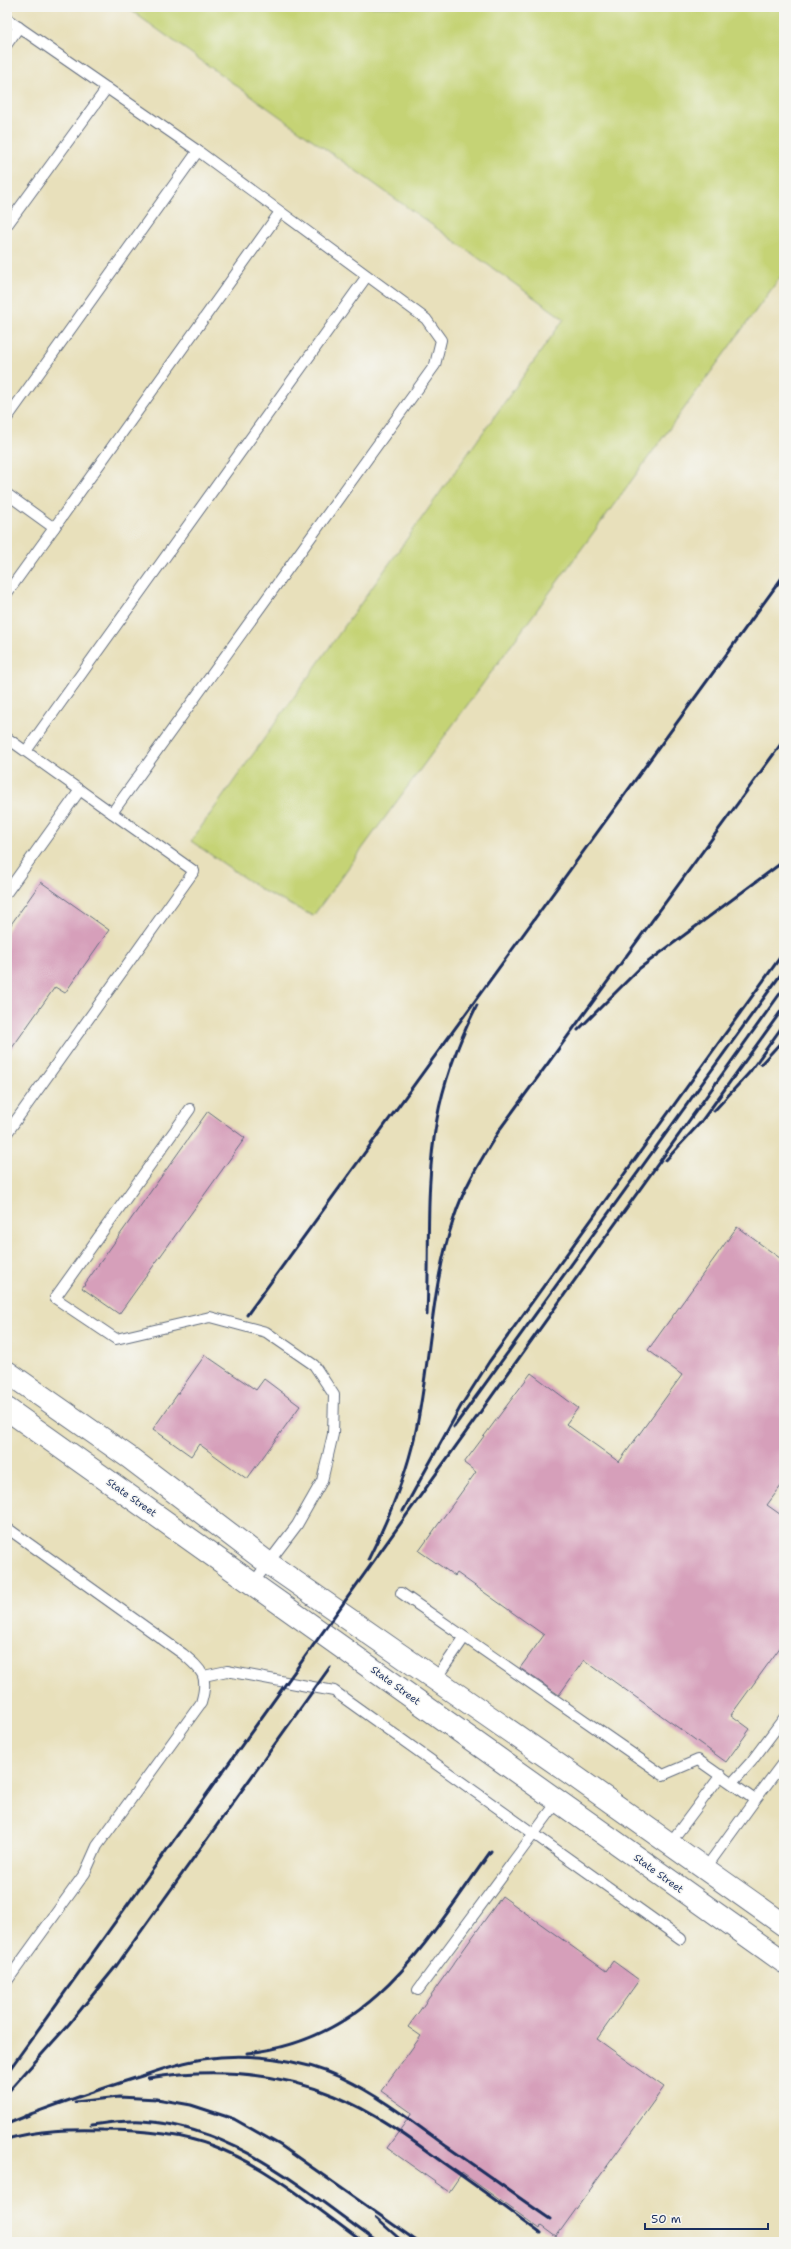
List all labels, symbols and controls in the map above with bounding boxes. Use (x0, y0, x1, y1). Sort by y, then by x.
street label: State Street (104, 1475, 159, 1519)
street label: State Street (368, 1663, 423, 1708)
street label: State Street (631, 1851, 686, 1896)
scale bar (645, 2205, 768, 2231)
text: 50 m (651, 2211, 681, 2227)

